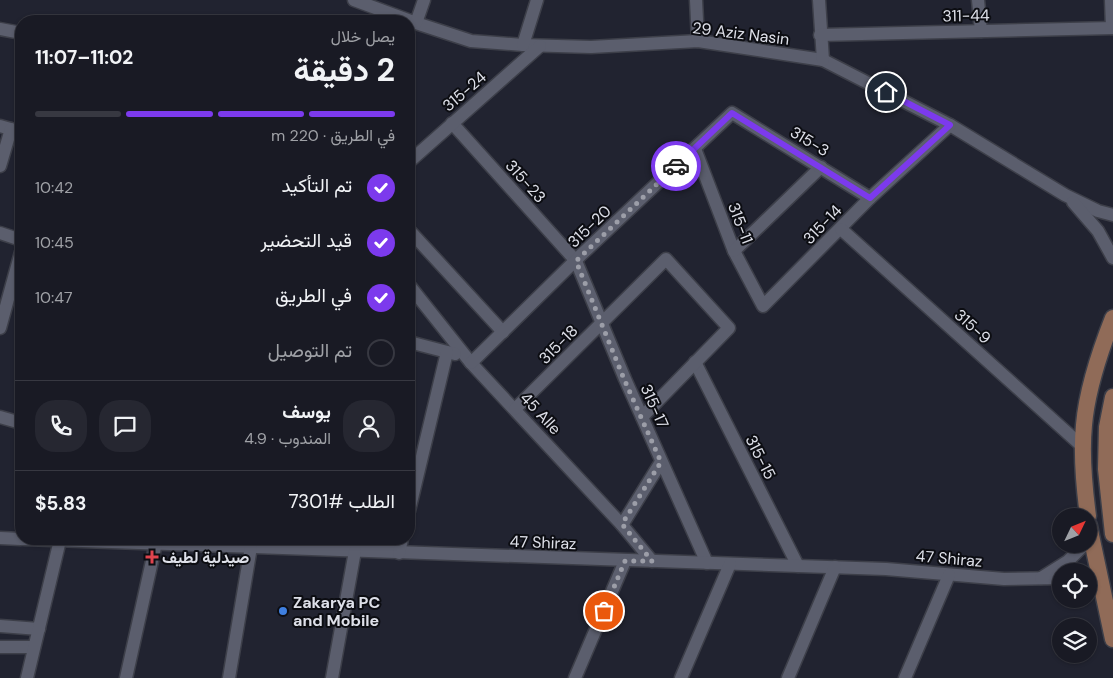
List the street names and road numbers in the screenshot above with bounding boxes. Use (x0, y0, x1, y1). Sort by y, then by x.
street label: 311-44 (942, 5, 990, 26)
street label: 29 Aziz Nasin (691, 17, 791, 50)
street label: 315-24 (438, 66, 491, 116)
street label: 315-3 (786, 122, 833, 161)
street label: 315-23 (501, 155, 551, 207)
street label: 315-11 (723, 200, 758, 247)
street label: 315-14 (798, 200, 847, 249)
street label: 315-20 (563, 201, 616, 252)
street label: 315-9 (950, 304, 996, 348)
street label: 315-18 (534, 320, 583, 369)
street label: 315-17 (636, 381, 674, 432)
street label: 45 Alle (516, 388, 566, 439)
street label: 315-15 (740, 431, 781, 483)
street label: 47 Shiraz (509, 531, 577, 554)
street label: 47 Shiraz (915, 545, 983, 572)

